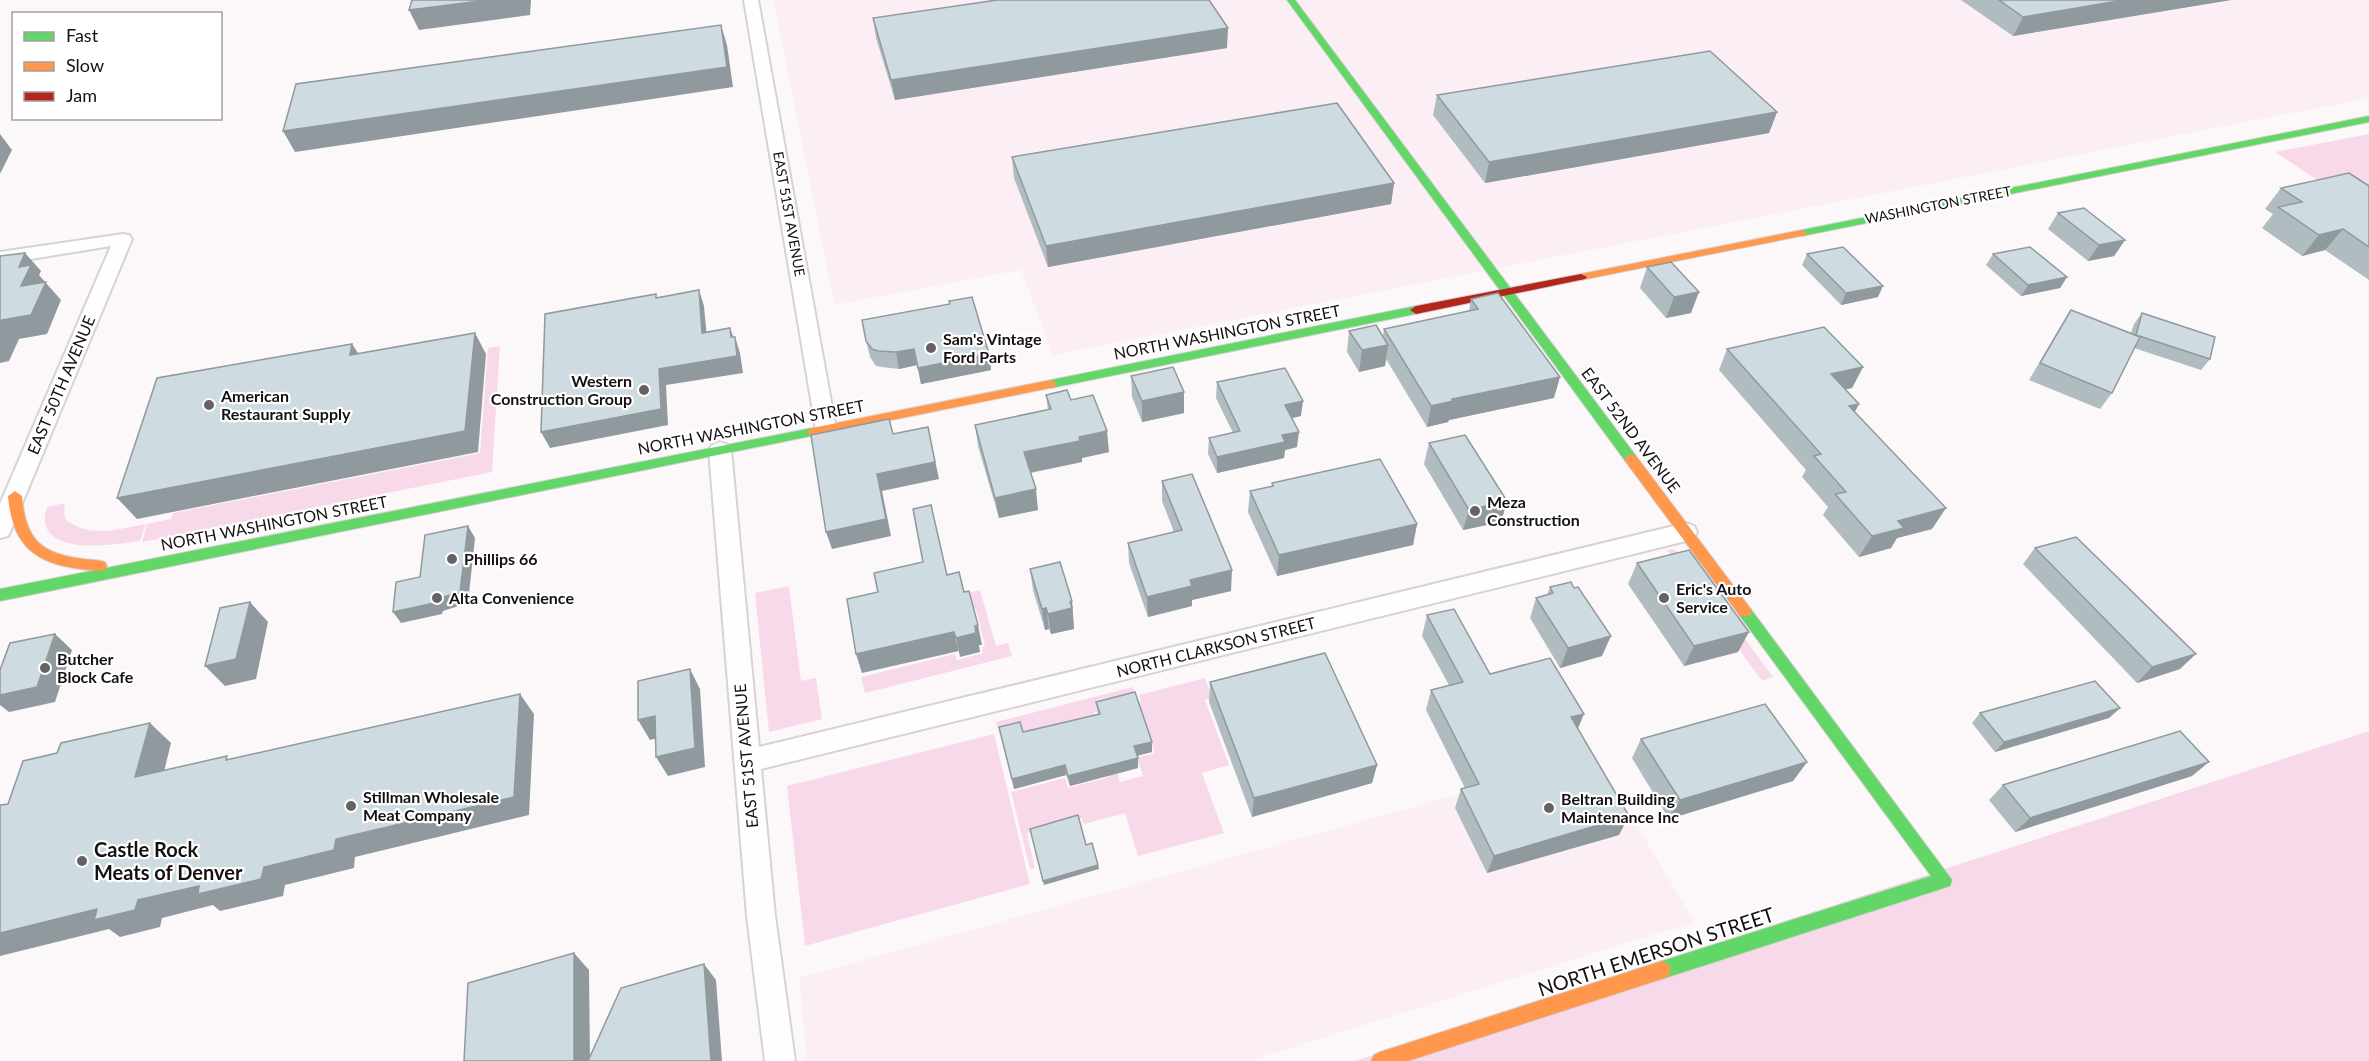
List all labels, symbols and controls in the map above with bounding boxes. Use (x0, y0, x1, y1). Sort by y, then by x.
legend (12, 12, 222, 120)
text: Fast (66, 24, 99, 46)
text: Slow (66, 54, 104, 76)
text: Jam (66, 84, 97, 106)
street label: EAST 51ST AVENUE (770, 150, 809, 278)
street label: WASHINGTON STREET (1863, 182, 2013, 227)
street label: NORTH WASHINGTON STREET (1112, 300, 1342, 363)
street label: EAST 50TH AVENUE (23, 313, 98, 457)
place label: Sam's Vintage Ford Parts (943, 329, 1042, 366)
marker: Sam's Vintage Ford Parts (924, 341, 938, 355)
street label: EAST 52ND AVENUE (1578, 363, 1685, 496)
place label: Western Construction Group (491, 371, 632, 408)
marker: Western Construction Group (637, 383, 651, 397)
place label: American Restaurant Supply (220, 386, 351, 423)
street label: NORTH WASHINGTON STREET (636, 395, 866, 458)
marker: American Restaurant Supply (202, 398, 216, 412)
street label: NORTH WASHINGTON STREET (159, 491, 389, 554)
place label: Meza Construction (1487, 492, 1580, 529)
marker: Meza Construction (1468, 504, 1482, 518)
place label: Phillips 66 (464, 549, 538, 568)
marker: Phillips 66 (445, 552, 459, 566)
place label: Eric's Auto Service (1676, 579, 1751, 616)
place label: Alta Convenience (448, 588, 574, 607)
marker: Alta Convenience (430, 591, 444, 605)
marker: Eric's Auto Service (1657, 591, 1671, 605)
street label: NORTH CLARKSON STREET (1114, 612, 1318, 680)
place label: Butcher Block Cafe (57, 649, 134, 686)
marker: Butcher Block Cafe (38, 661, 52, 675)
street label: EAST 51ST AVENUE (730, 683, 761, 829)
place label: Stillman Wholesale Meat Company (363, 787, 500, 824)
place label: Beltran Building Maintenance Inc (1561, 789, 1679, 826)
marker: Stillman Wholesale Meat Company (344, 799, 358, 813)
marker: Beltran Building Maintenance Inc (1542, 801, 1556, 815)
place label: Castle Rock Meats of Denver (94, 837, 243, 884)
marker: Castle Rock Meats of Denver (75, 854, 89, 868)
street label: NORTH EMERSON STREET (1534, 901, 1777, 1001)

